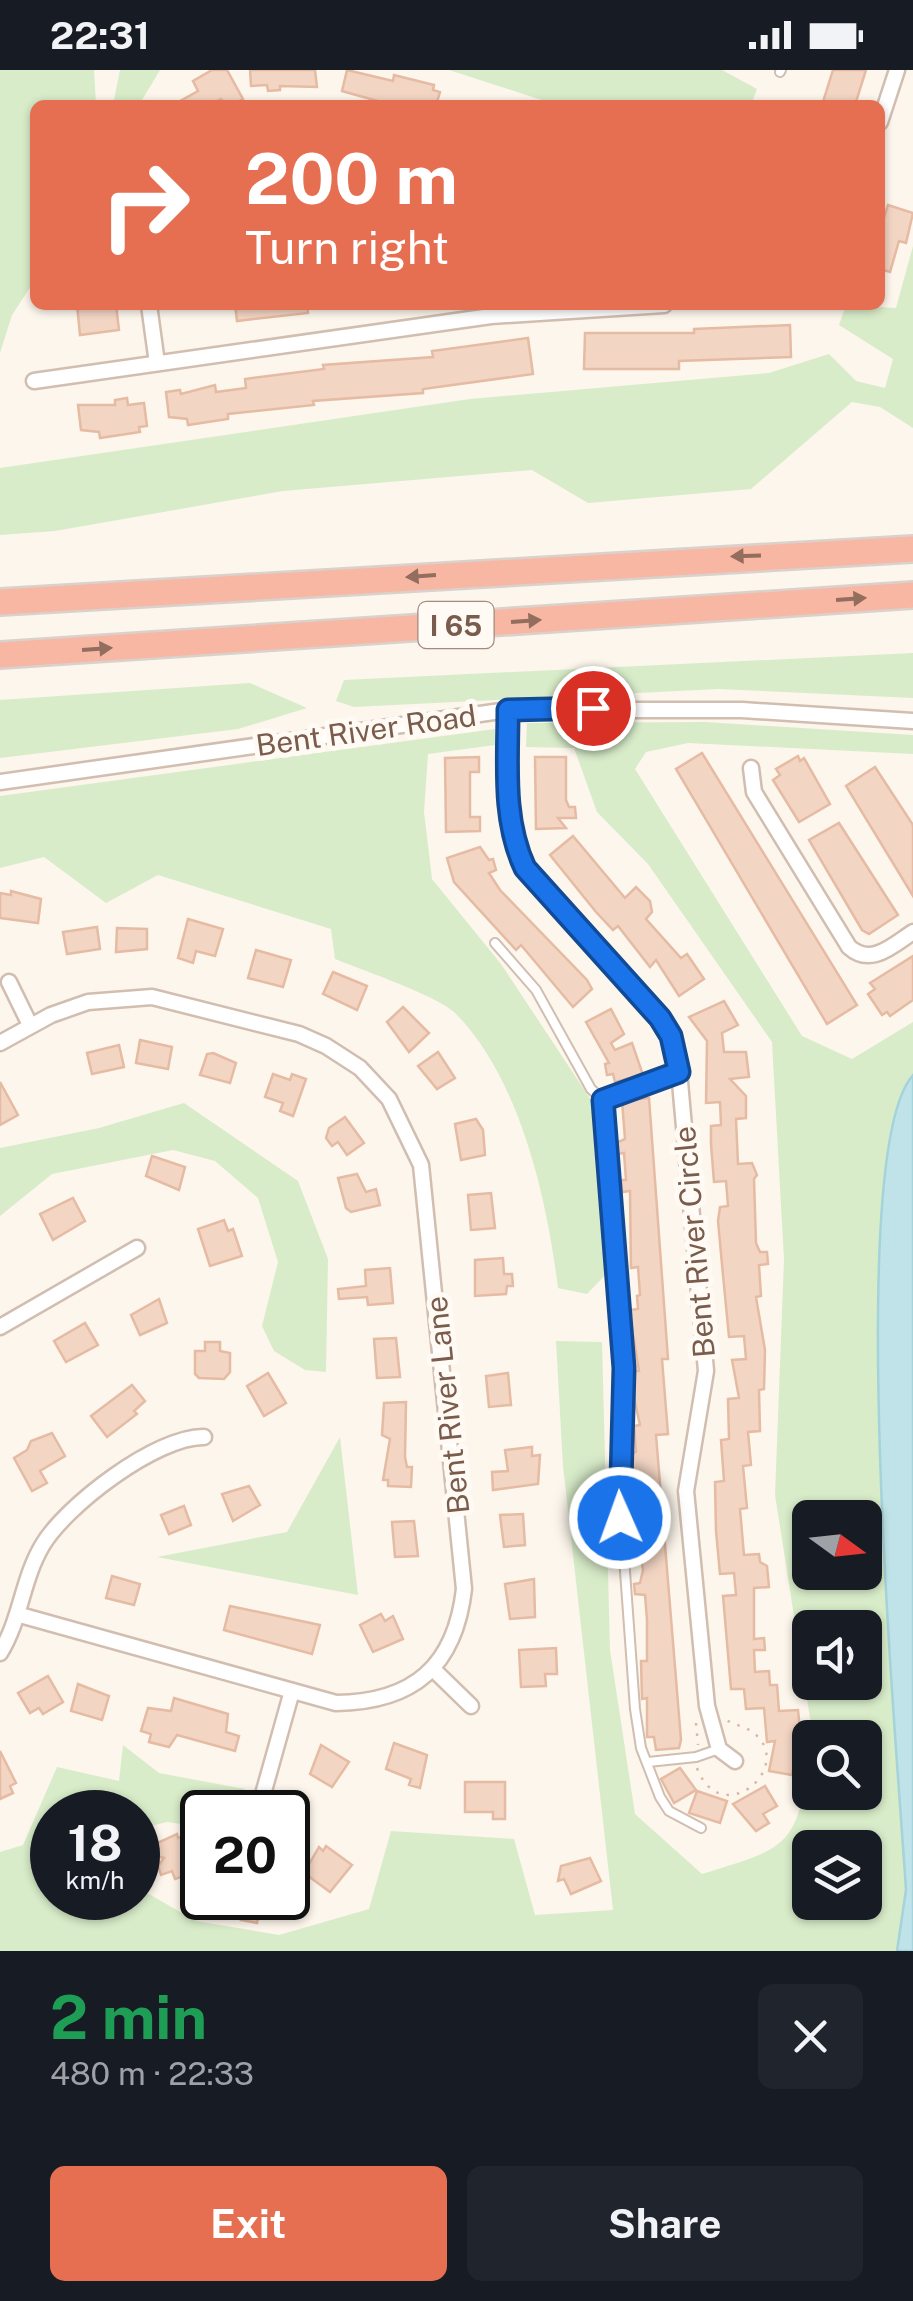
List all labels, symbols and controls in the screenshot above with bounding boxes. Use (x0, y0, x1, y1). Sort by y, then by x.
text: 22:31 (50, 13, 150, 58)
text: 200 m (245, 137, 458, 220)
icon: right (80, 140, 210, 270)
text: Turn right (245, 221, 449, 274)
one-way arrow (729, 548, 761, 564)
one-way arrow (405, 568, 437, 584)
one-way arrow (835, 591, 867, 607)
road number: I 65 (418, 602, 494, 648)
one-way arrow (511, 613, 543, 629)
one-way arrow (82, 641, 114, 657)
pin (551, 666, 636, 751)
icon: arrive (566, 681, 621, 736)
street label: Bent River Road (253, 697, 479, 763)
street label: Bent River Circle (666, 1125, 722, 1359)
street label: Bent River Lane (418, 1294, 476, 1516)
position arrow (568, 1466, 672, 1570)
north arrow (792, 1500, 882, 1590)
map controls (792, 1500, 882, 1920)
button: sound (792, 1610, 882, 1700)
button: search (792, 1720, 882, 1810)
speed limit sign: 20 (180, 1790, 310, 1920)
text: 18 (68, 1813, 122, 1872)
button: layers (792, 1830, 882, 1920)
text: km/h (66, 1865, 124, 1895)
text: 2 min (50, 1982, 207, 2053)
button: close (758, 1984, 863, 2089)
text: 480 m · 22:33 (50, 2055, 254, 2092)
button: Exit (50, 2166, 447, 2281)
button: Share (467, 2166, 863, 2281)

